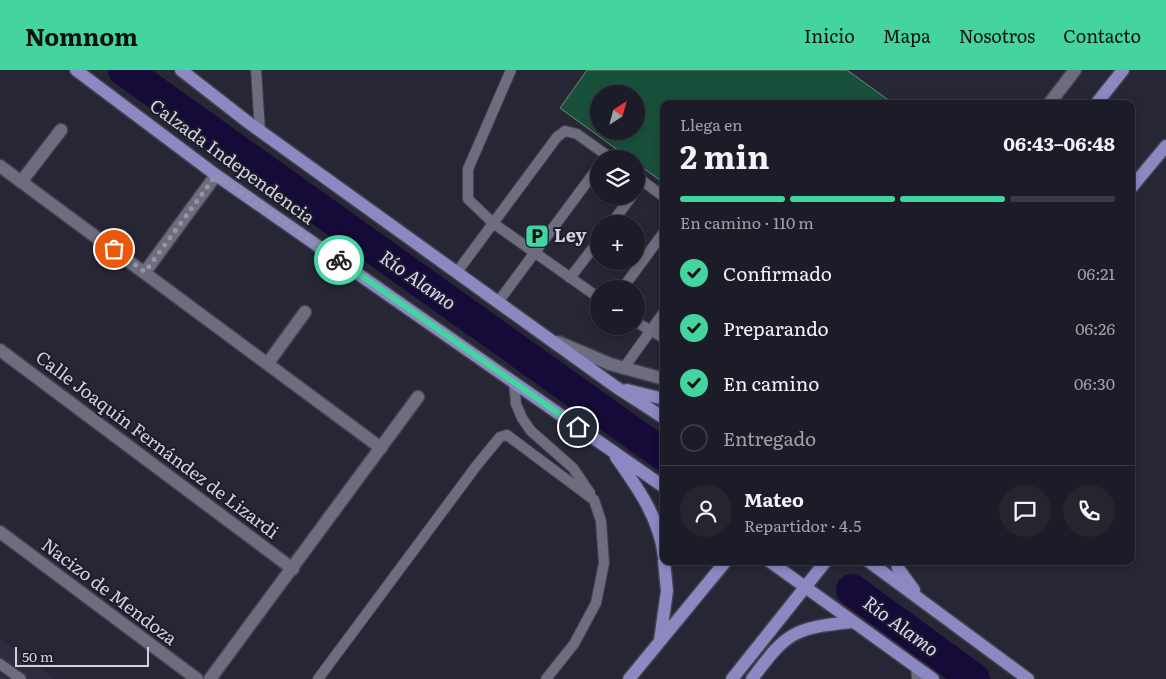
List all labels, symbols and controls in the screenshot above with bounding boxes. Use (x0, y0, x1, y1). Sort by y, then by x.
text: Nomnom (25, 18, 138, 53)
text: Inicio (804, 22, 855, 49)
text: Mapa (883, 22, 931, 49)
text: Nosotros (959, 22, 1035, 49)
text: Contacto (1063, 22, 1141, 49)
north arrow (590, 85, 645, 140)
map controls (590, 85, 645, 335)
street label: Calzada Independencia (145, 92, 321, 230)
text: Llega en (680, 112, 743, 136)
text: 06:43–06:48 (1003, 129, 1115, 157)
text: 2 min (680, 131, 769, 179)
button: layers (590, 150, 645, 205)
text: En camino · 110 m (680, 210, 814, 234)
button: + (590, 215, 645, 270)
place label: Ley (554, 221, 587, 248)
parking icon: Ley (524, 223, 550, 249)
pin (93, 228, 135, 270)
icon: bag (100, 235, 128, 263)
courier (314, 235, 364, 285)
water label: Río Alamo (375, 243, 463, 316)
icon: bike (325, 246, 353, 274)
icon: check (680, 259, 708, 287)
text: Confirmado (723, 259, 832, 287)
text: 06:21 (1077, 261, 1115, 285)
button: − (590, 280, 645, 335)
icon: check (680, 314, 708, 342)
text: Preparando (723, 314, 829, 342)
text: 06:26 (1075, 316, 1115, 340)
street label: Calle Joaquín Fernández de Lizardi (31, 343, 285, 544)
icon: check (680, 369, 708, 397)
text: En camino (723, 369, 819, 397)
text: 06:30 (1074, 371, 1115, 395)
pin (557, 406, 599, 448)
icon: home (564, 413, 592, 441)
text: Entregado (723, 424, 816, 452)
button: person (680, 485, 732, 537)
text: Mateo (744, 485, 804, 513)
button: chat (999, 485, 1051, 537)
button: phone (1063, 485, 1115, 537)
text: Repartidor · 4.5 (744, 513, 861, 537)
street label: Nacizo de Mendoza (36, 531, 184, 651)
water label: Río Alamo (858, 588, 945, 662)
scale bar (15, 644, 149, 667)
text: 50 m (22, 646, 54, 666)

